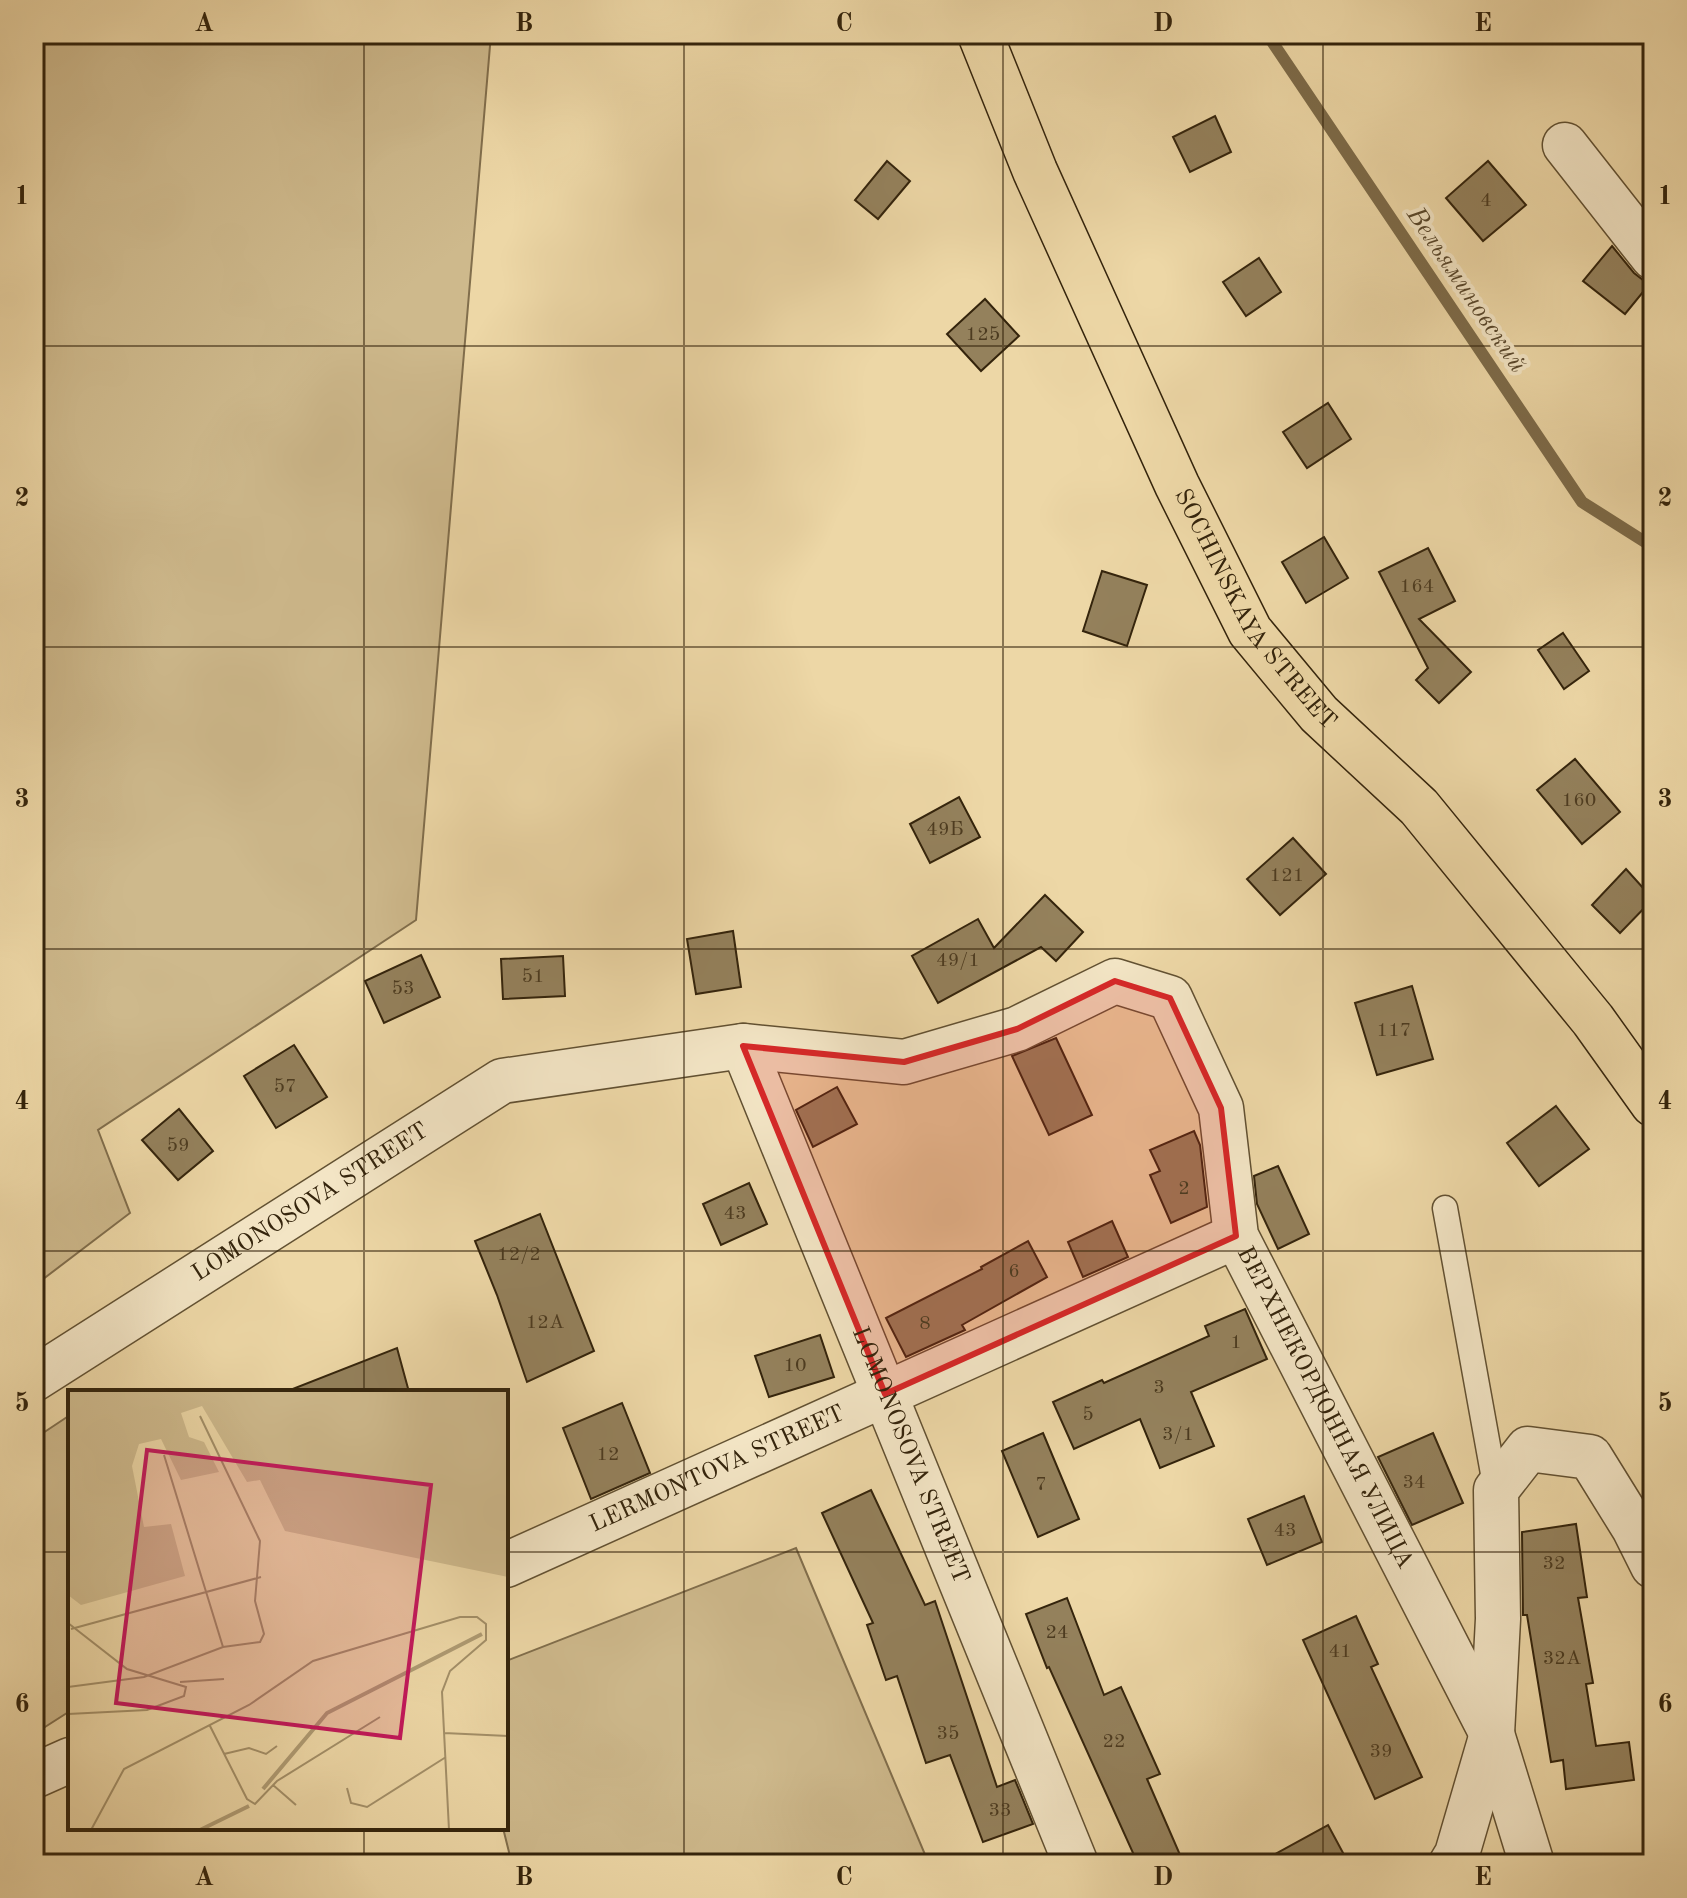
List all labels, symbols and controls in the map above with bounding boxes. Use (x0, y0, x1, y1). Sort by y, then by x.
text: A (194, 11, 214, 37)
text: B (515, 11, 533, 37)
text: C (835, 11, 853, 37)
text: D (1153, 11, 1173, 37)
text: E (1474, 11, 1492, 37)
text: 1 (14, 184, 30, 210)
text: 1 (1657, 184, 1673, 210)
house number: 4 (1480, 191, 1492, 211)
water label: Вельяминовский (1401, 202, 1531, 377)
house number: 125 (966, 325, 1000, 345)
street label: SOCHINSKAYA STREET (1169, 485, 1340, 735)
text: 2 (14, 486, 30, 512)
text: 2 (1657, 486, 1673, 512)
house number: 164 (1400, 577, 1434, 597)
text: 3 (14, 787, 30, 813)
text: 3 (1657, 787, 1673, 813)
house number: 160 (1562, 791, 1596, 811)
house number: 49Б (926, 820, 964, 840)
house number: 121 (1270, 866, 1304, 886)
house number: 49/1 (936, 951, 980, 971)
house number: 51 (521, 967, 545, 987)
house number: 53 (391, 979, 415, 999)
house number: 117 (1377, 1021, 1411, 1041)
house number: 57 (273, 1077, 297, 1097)
text: 4 (14, 1089, 30, 1115)
text: 4 (1657, 1089, 1673, 1115)
street label: LOMONOSOVA STREET (188, 1119, 433, 1287)
house number: 59 (166, 1136, 190, 1156)
house number: 2 (1178, 1179, 1190, 1199)
house number: 43 (723, 1204, 747, 1224)
street label: ВЕРХНЕКОРДОННАЯ УЛИЦА (1232, 1243, 1417, 1573)
house number: 12/2 (497, 1245, 541, 1265)
house number: 6 (1008, 1262, 1020, 1282)
house number: 12А (526, 1313, 564, 1333)
house number: 8 (919, 1314, 931, 1334)
street label: LOMONOSOVA STREET (847, 1324, 973, 1587)
house number: 1 (1230, 1333, 1242, 1353)
house number: 10 (783, 1356, 807, 1376)
house number: 3 (1153, 1378, 1165, 1398)
inset map (68, 1390, 508, 1830)
text: 5 (14, 1391, 30, 1417)
text: 5 (1657, 1391, 1673, 1417)
street label: LERMONTOVA STREET (586, 1402, 849, 1538)
house number: 5 (1082, 1405, 1094, 1425)
house number: 3/1 (1162, 1425, 1194, 1445)
house number: 12 (596, 1445, 620, 1465)
house number: 34 (1402, 1473, 1426, 1493)
house number: 7 (1035, 1475, 1047, 1495)
house number: 43 (1273, 1521, 1297, 1541)
house number: 32 (1542, 1554, 1566, 1574)
house number: 24 (1045, 1623, 1069, 1643)
house number: 41 (1328, 1642, 1352, 1662)
house number: 32А (1543, 1649, 1581, 1669)
text: 6 (14, 1692, 30, 1718)
text: 6 (1657, 1692, 1673, 1718)
house number: 35 (936, 1724, 960, 1744)
house number: 22 (1102, 1732, 1126, 1752)
house number: 39 (1369, 1742, 1393, 1762)
house number: 33 (988, 1801, 1012, 1821)
text: A (194, 1865, 214, 1891)
text: B (515, 1865, 533, 1891)
text: C (835, 1865, 853, 1891)
text: D (1153, 1865, 1173, 1891)
text: E (1474, 1865, 1492, 1891)

